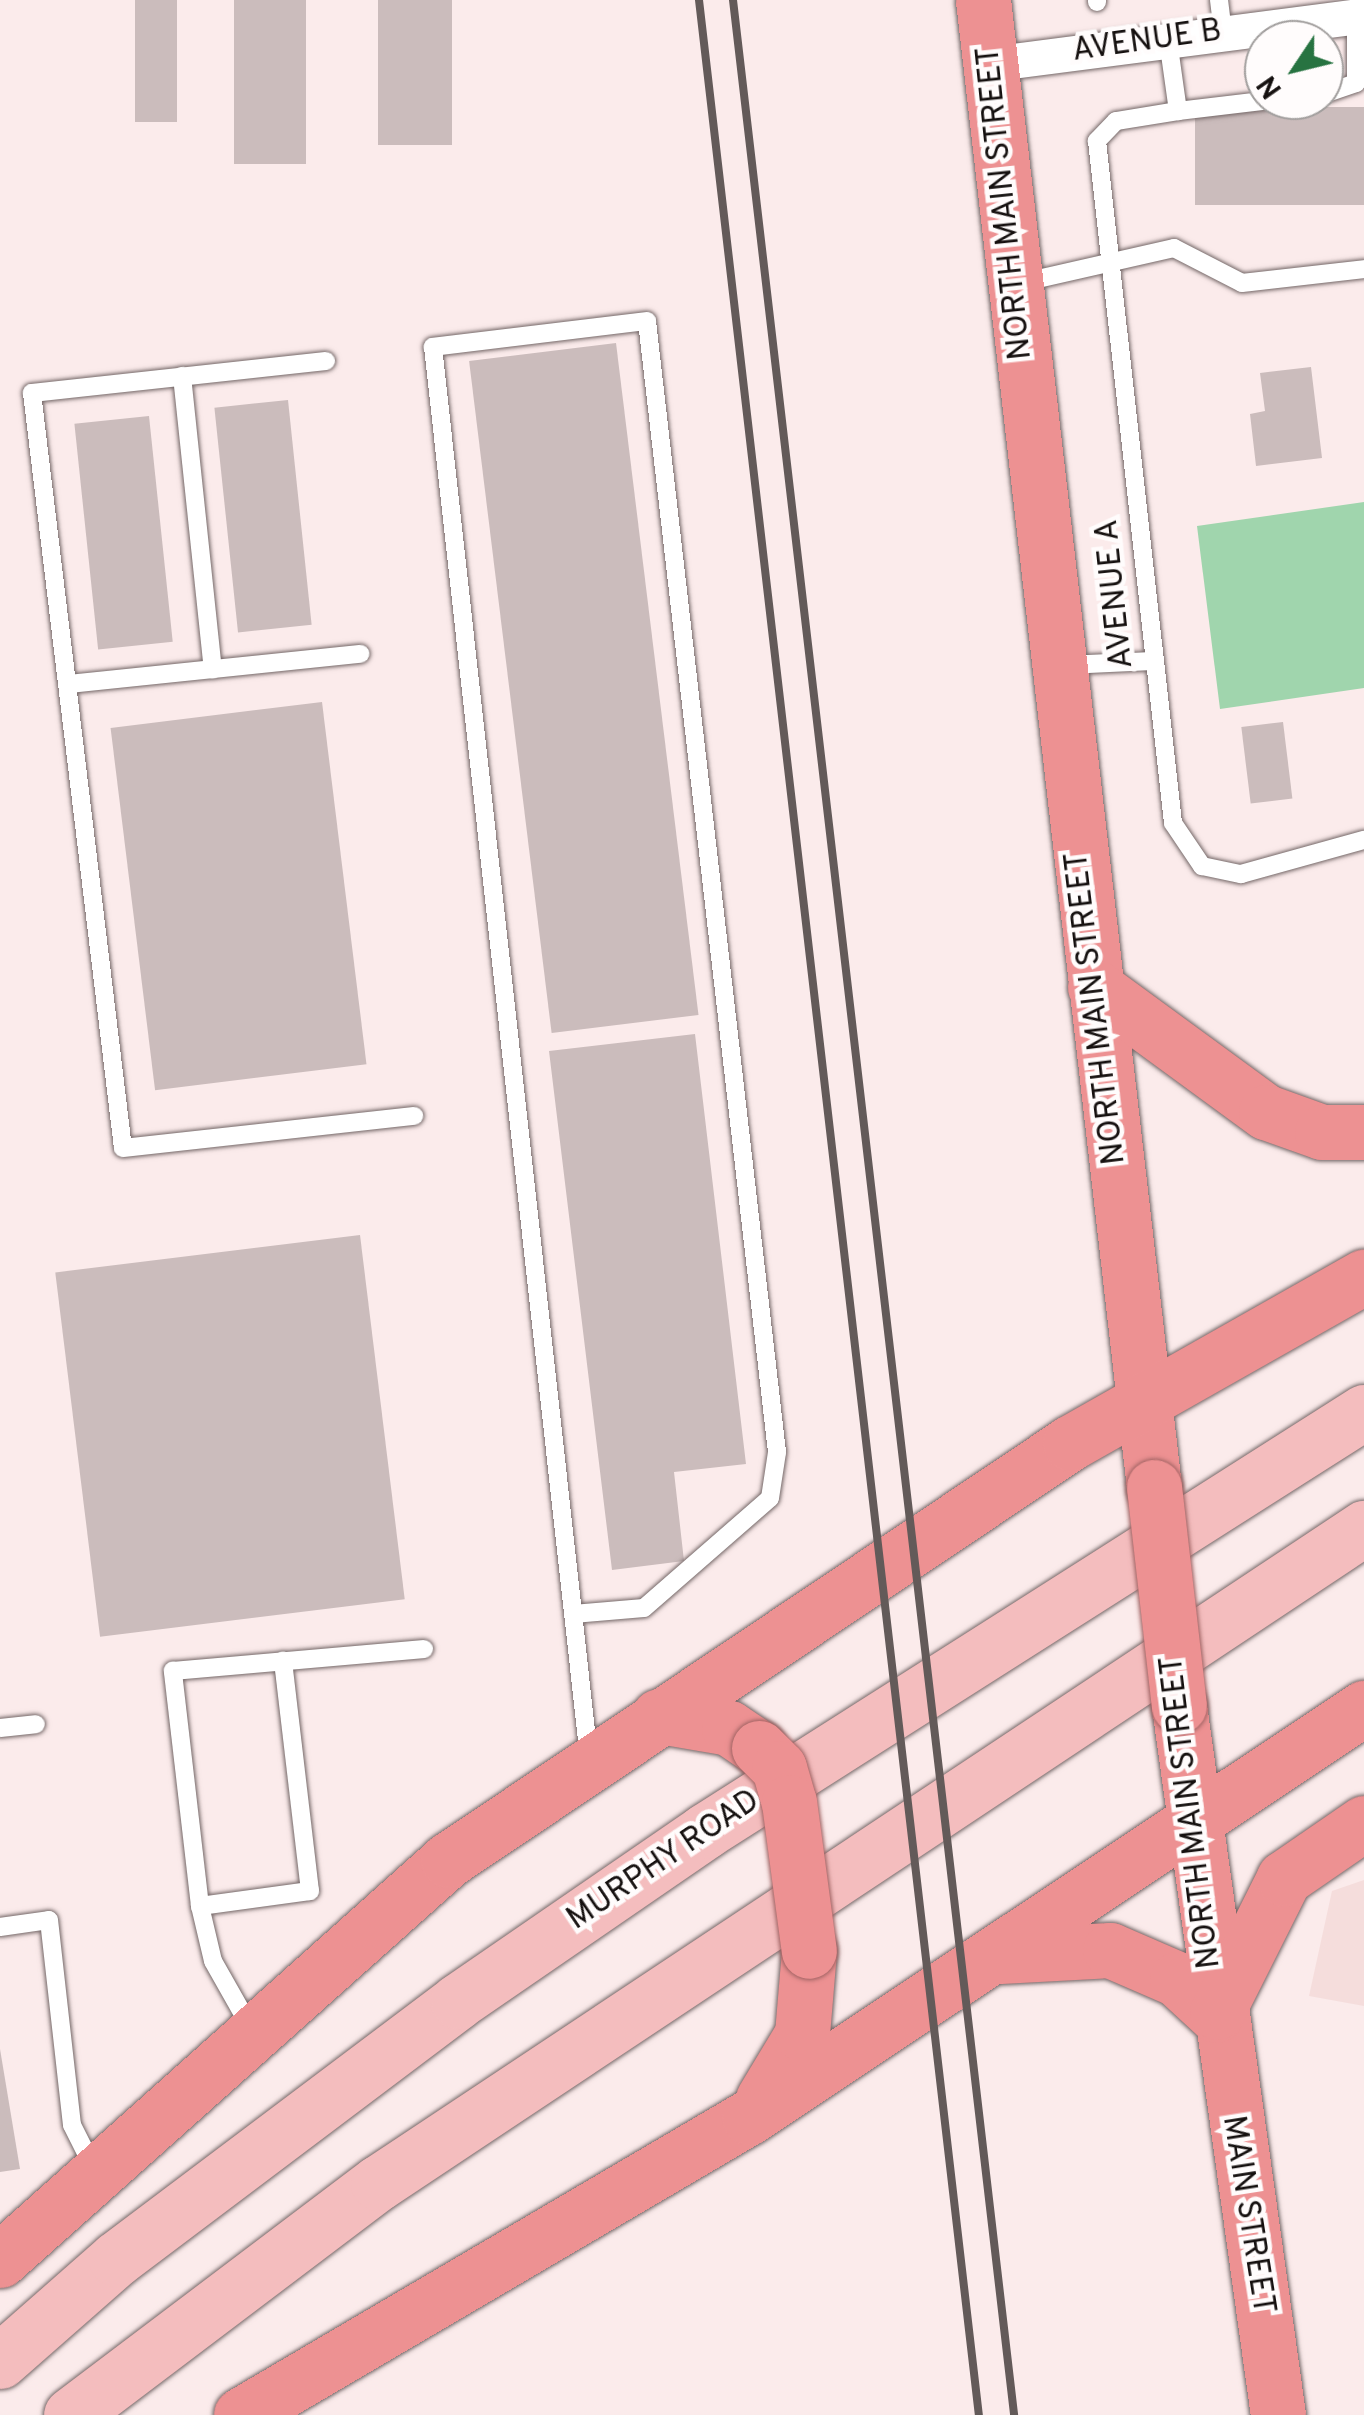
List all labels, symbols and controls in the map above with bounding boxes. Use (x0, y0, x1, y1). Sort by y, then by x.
street label: AVENUE B (1070, 13, 1224, 71)
north arrow (1244, 20, 1344, 120)
street label: NORTH MAIN STREET (970, 44, 1042, 362)
text: N (1251, 68, 1292, 105)
street label: AVENUE A (1089, 517, 1143, 671)
street label: NORTH MAIN STREET (1059, 849, 1135, 1167)
street label: NORTH MAIN STREET (1154, 1653, 1230, 1971)
street label: MURPHY ROAD (560, 1782, 768, 1940)
street label: MAIN STREET (1212, 2113, 1282, 2317)

